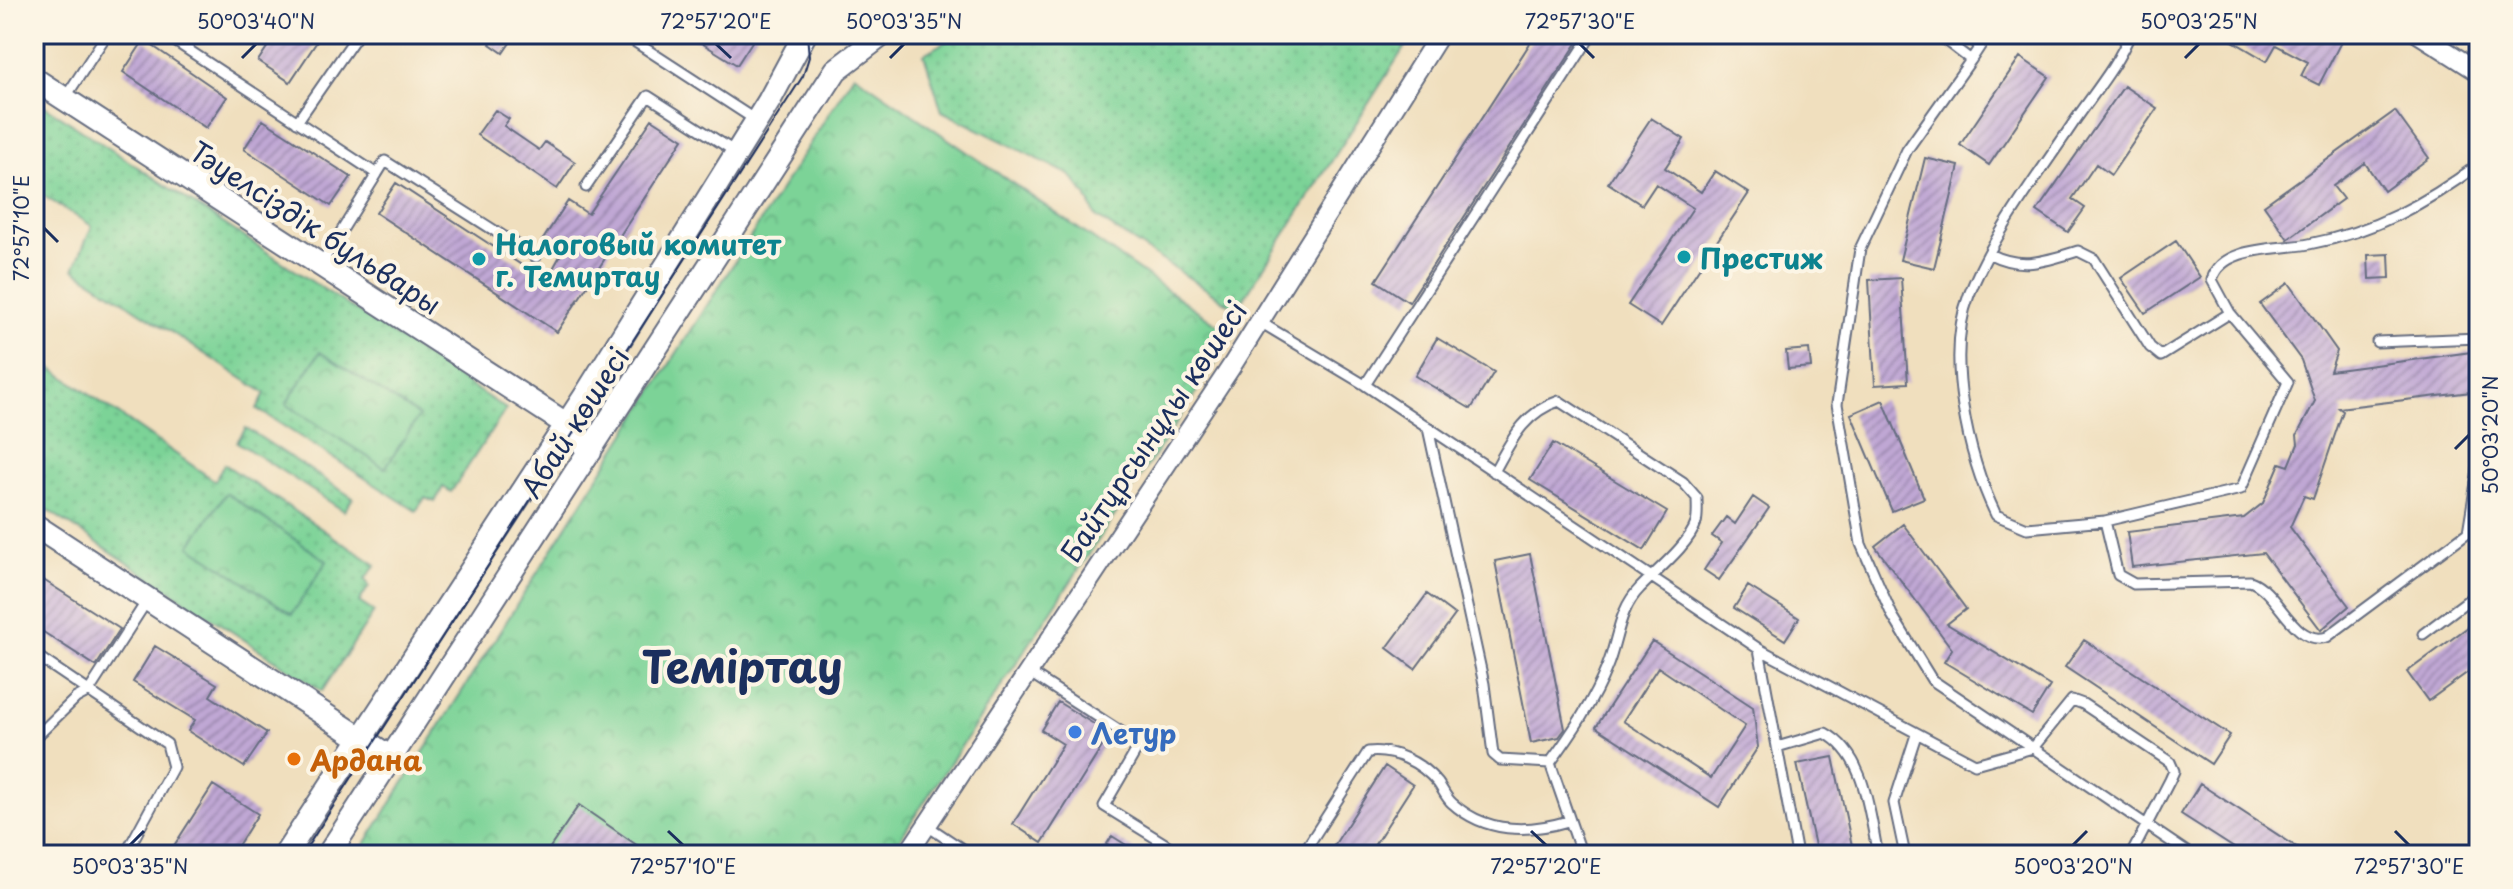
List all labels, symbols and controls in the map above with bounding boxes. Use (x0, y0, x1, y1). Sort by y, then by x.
text: 50°03'40"N (197, 6, 315, 36)
text: 72°57'20"E (660, 6, 772, 36)
text: 50°03'35"N (846, 6, 962, 36)
text: 72°57'30"E (1525, 6, 1635, 36)
text: 50°03'25"N (2140, 6, 2258, 36)
street label: Тәуелсіздік бульвары (182, 130, 450, 324)
text: 72°57'10"E (6, 175, 36, 281)
place label: Налоговый комитет г. Темиртау (495, 222, 782, 297)
place label: Престиж (1700, 236, 1823, 279)
marker: Престиж (1675, 248, 1693, 266)
marker: Налоговый комитет г. Темиртау (470, 250, 488, 268)
street label: Байтұрсынұлы көшесі (1049, 292, 1257, 570)
street label: Абай көшесі (509, 338, 639, 506)
text: 50°03'20"N (2475, 375, 2505, 495)
district label: Теміртау (641, 632, 843, 698)
place label: Летур (1091, 711, 1176, 754)
marker: Летур (1066, 723, 1084, 741)
place label: Ардана (309, 738, 423, 781)
marker: Ардана (285, 750, 303, 768)
text: 50°03'35"N (72, 851, 188, 881)
text: 72°57'10"E (630, 851, 736, 881)
text: 72°57'20"E (1490, 851, 1602, 881)
text: 50°03'20"N (2013, 851, 2133, 881)
text: 72°57'30"E (2354, 851, 2464, 881)

